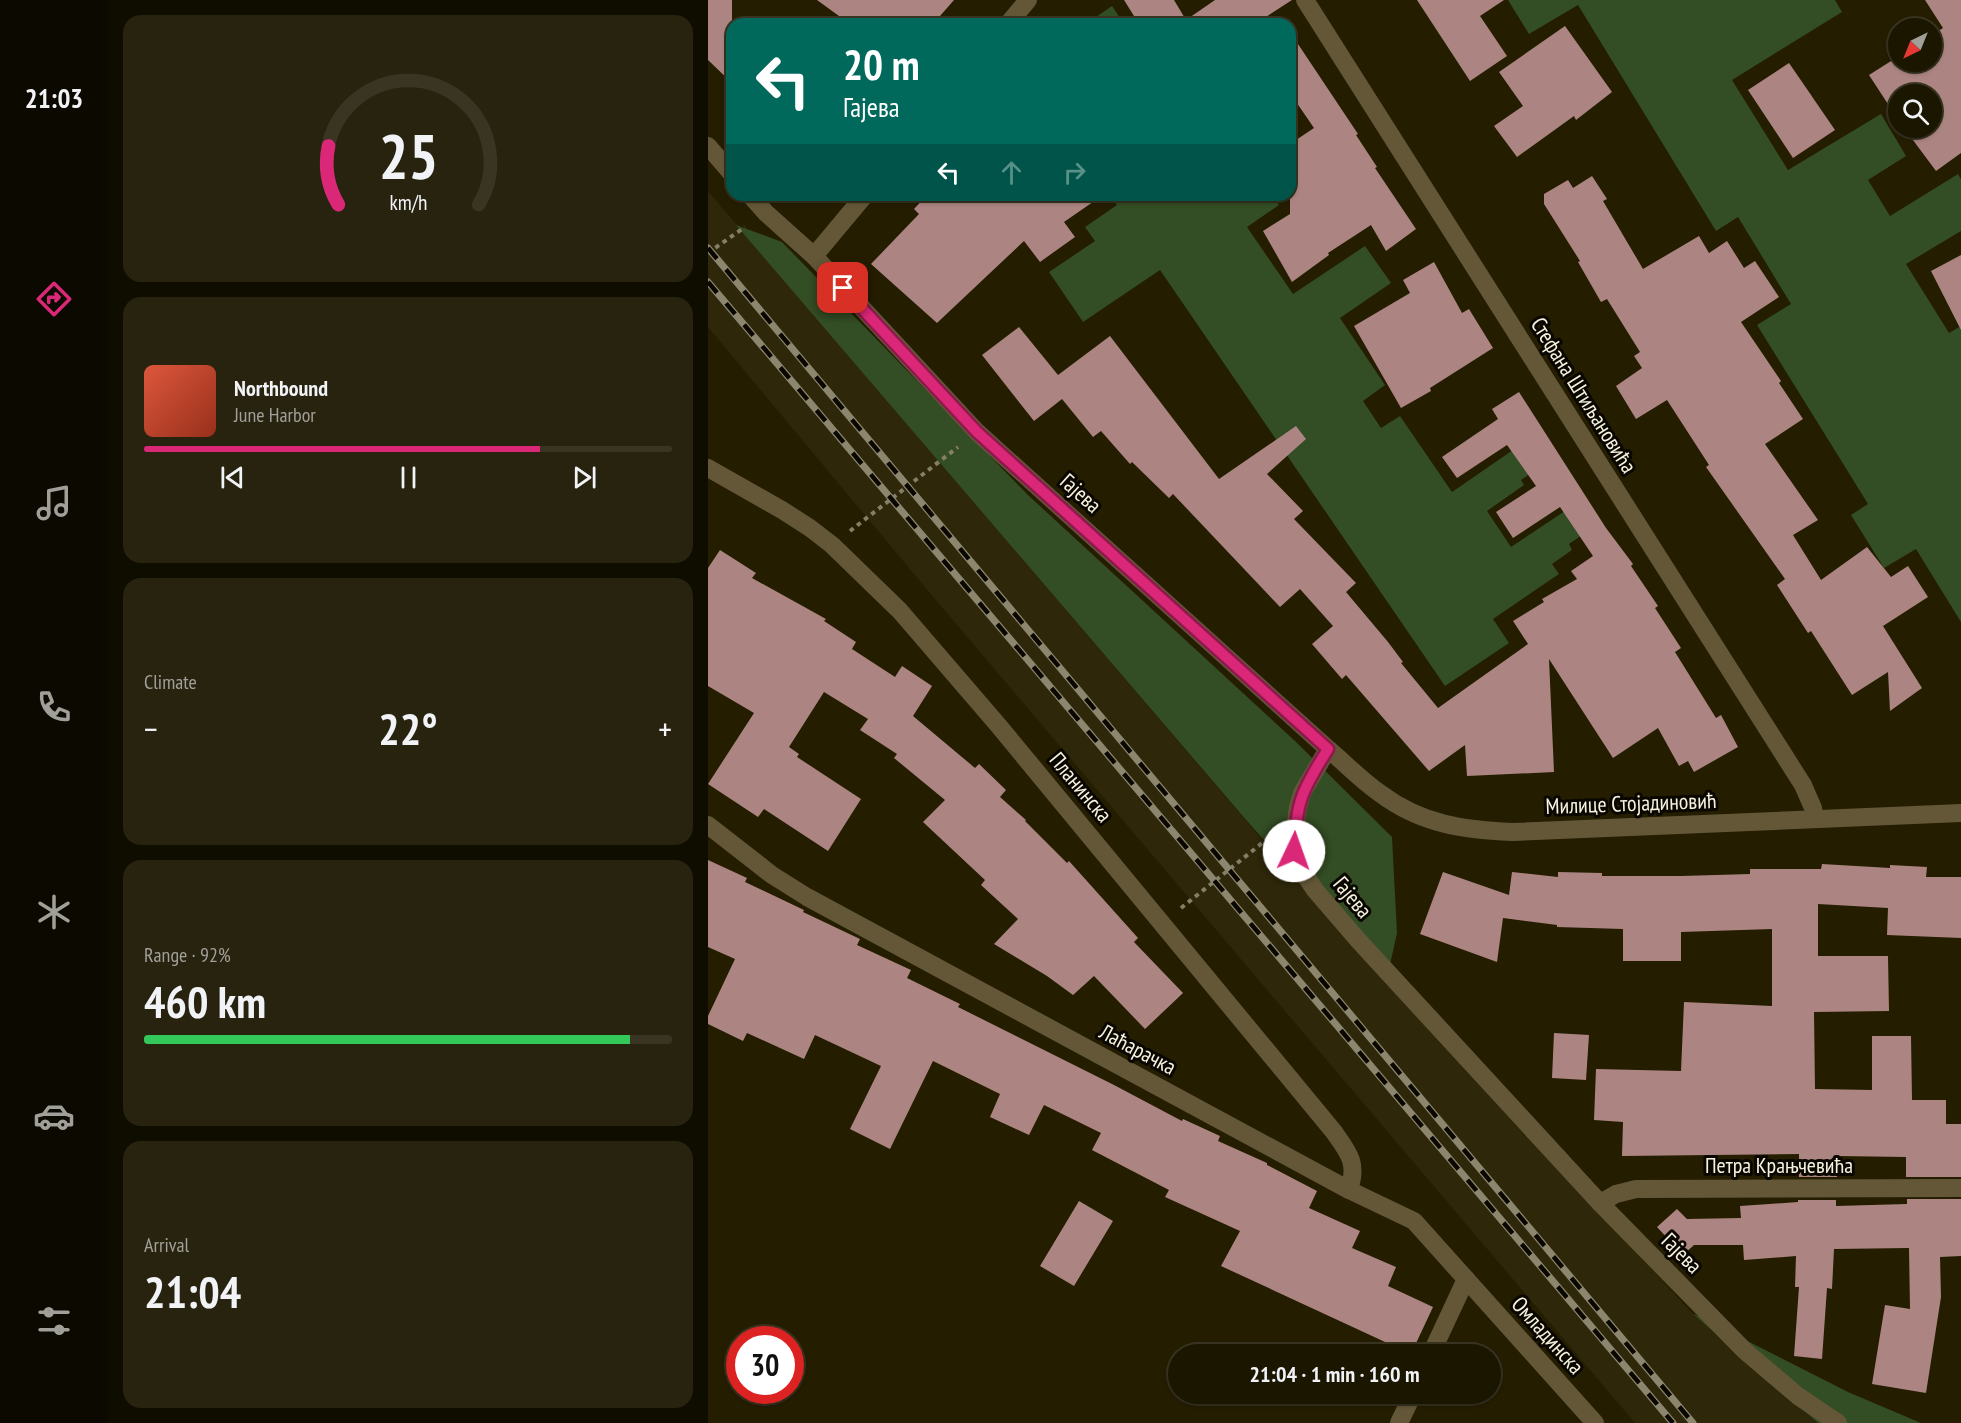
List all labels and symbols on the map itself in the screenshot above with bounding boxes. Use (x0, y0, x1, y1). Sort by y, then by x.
north arrow (1888, 18, 1942, 72)
pin (817, 262, 868, 313)
street label: Стефана Штиљановића (1525, 312, 1643, 478)
street label: Гајева (1054, 467, 1108, 519)
street label: Планинска (1044, 746, 1118, 828)
street label: Милице Стојадиновић (1545, 786, 1717, 820)
position arrow (1262, 819, 1326, 883)
street label: Гајева (1327, 870, 1379, 924)
street label: Лаћарачка (1094, 1017, 1181, 1081)
street label: Петра Крањчевића (1705, 1151, 1853, 1179)
street label: Гајева (1656, 1227, 1708, 1279)
street label: Омладинска (1506, 1290, 1590, 1380)
speed limit sign: 30 (726, 1326, 804, 1404)

